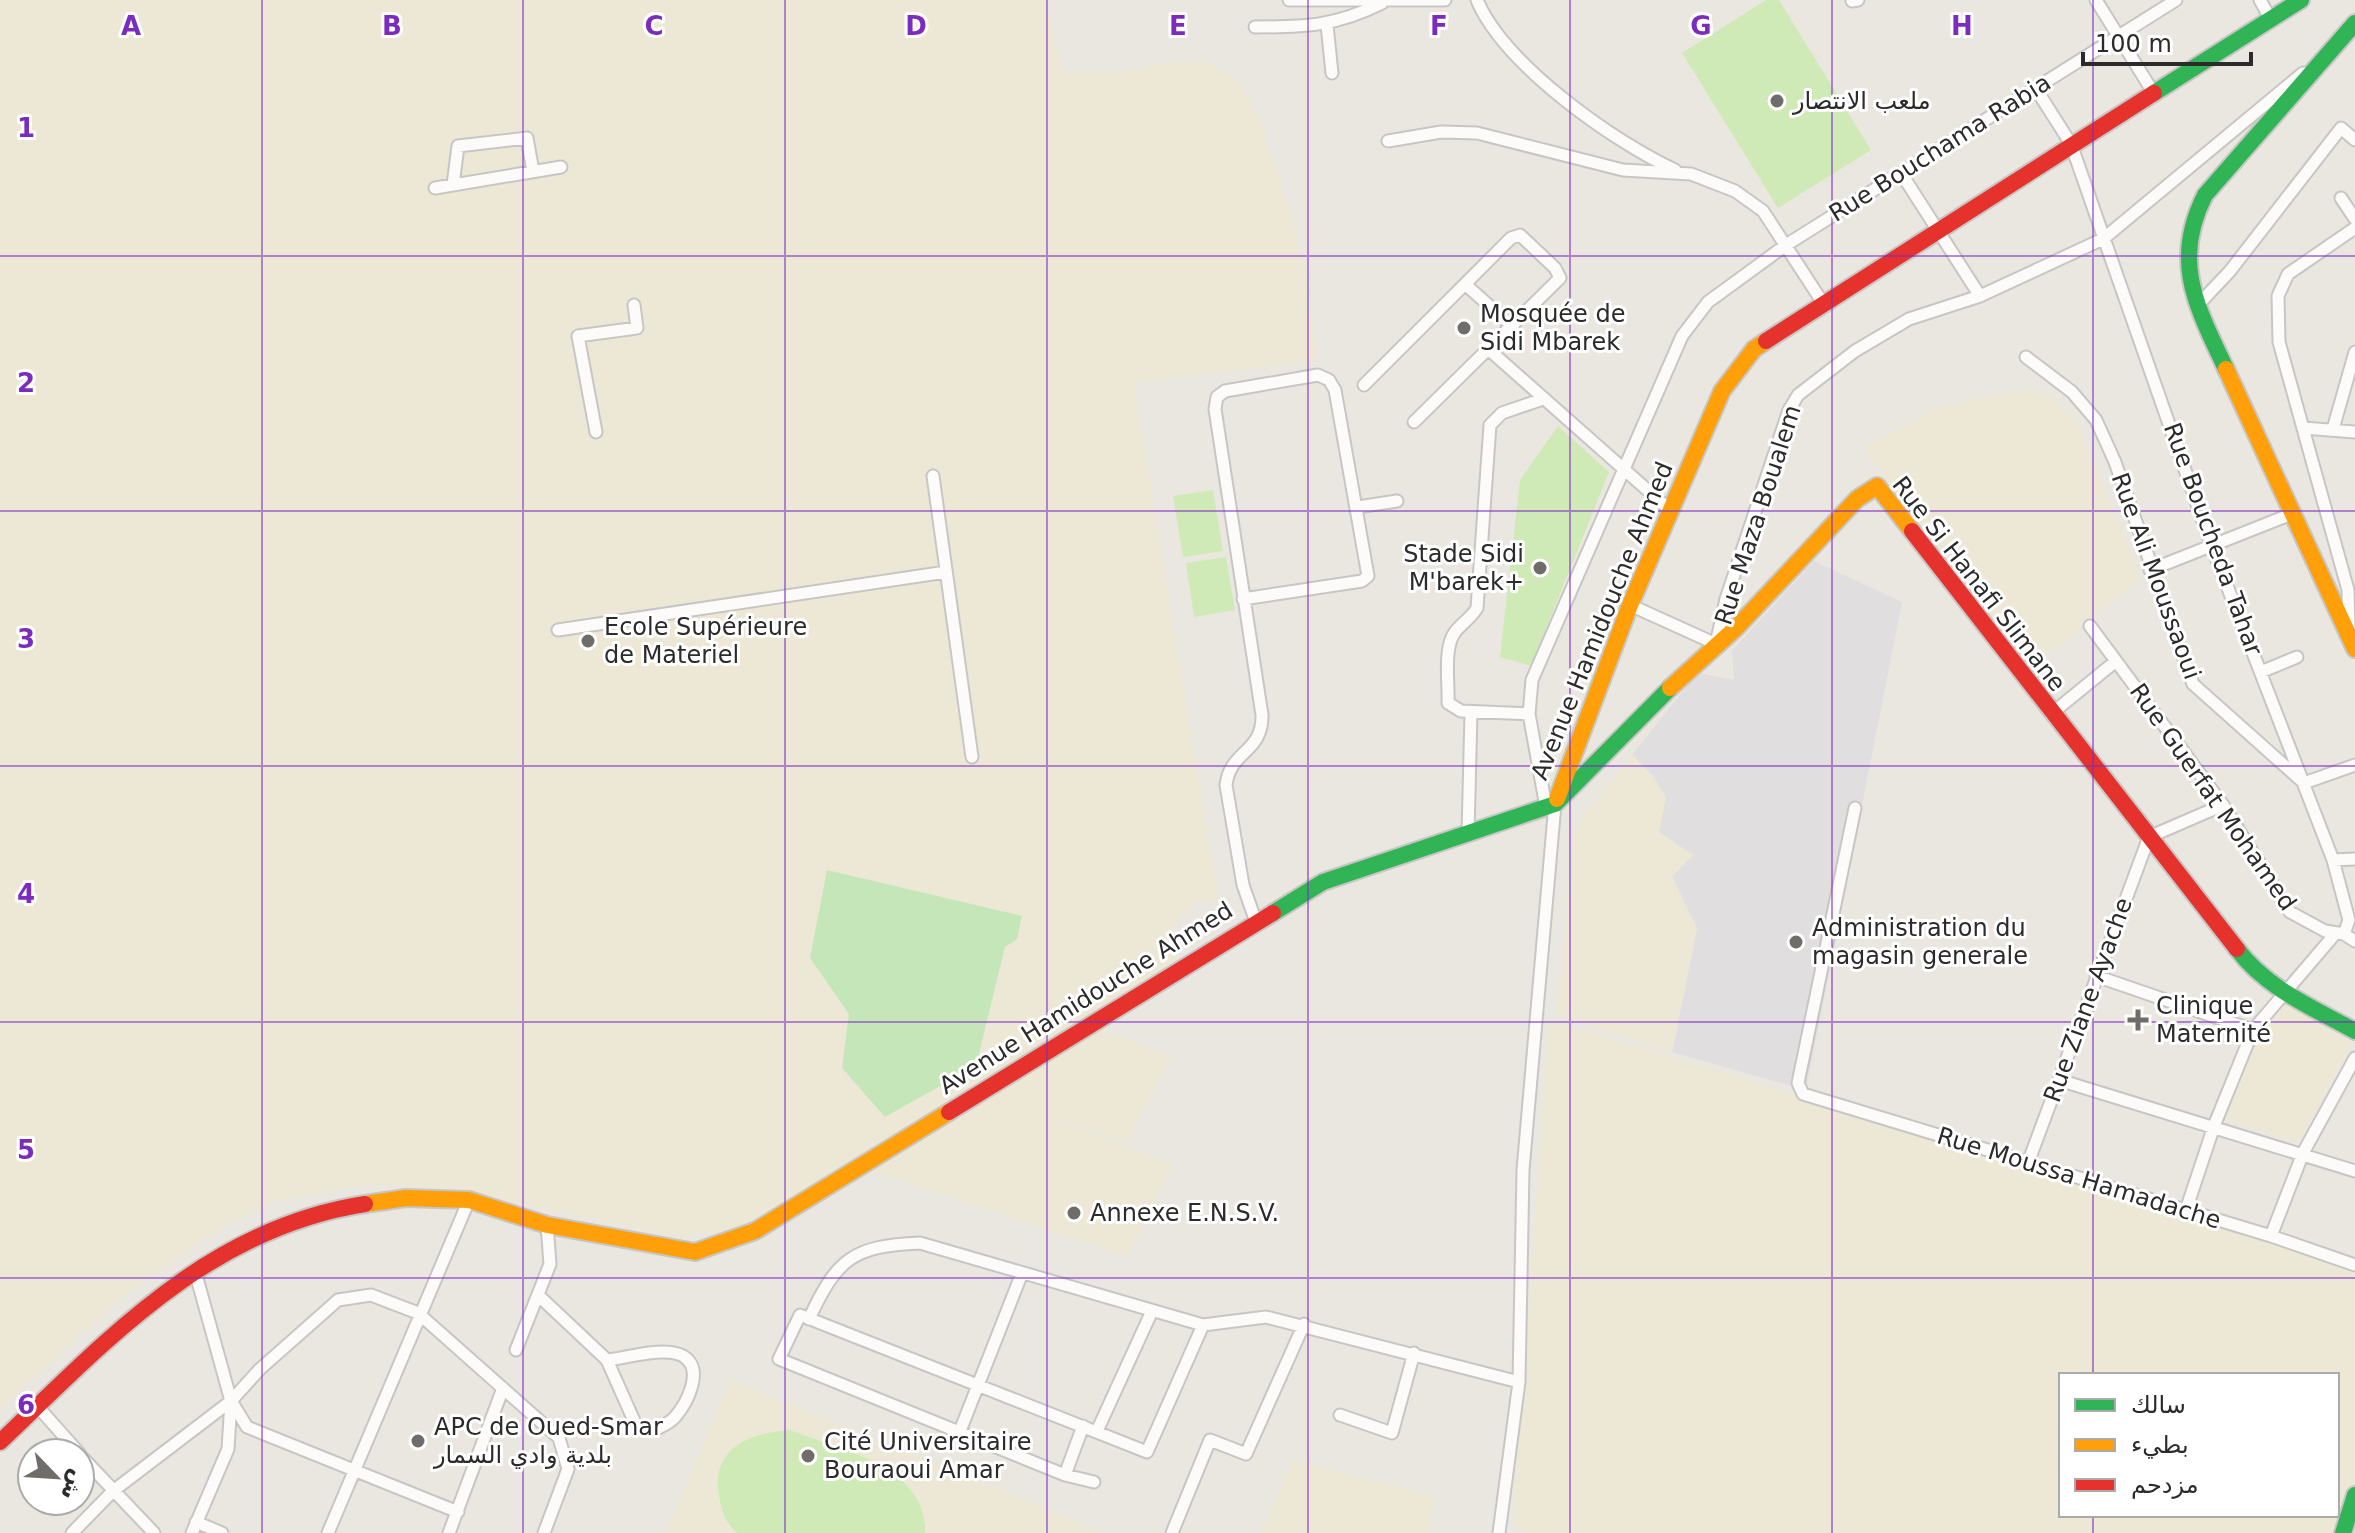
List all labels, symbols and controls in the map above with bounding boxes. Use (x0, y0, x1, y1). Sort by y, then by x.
text: A (121, 11, 141, 41)
text: B (382, 11, 402, 41)
text: C (644, 11, 664, 41)
text: D (905, 11, 927, 41)
text: E (1169, 11, 1187, 41)
text: F (1430, 11, 1448, 41)
text: G (1690, 11, 1712, 41)
text: H (1951, 11, 1973, 41)
scale bar (2083, 16, 2251, 66)
text: 100 m (2095, 30, 2172, 58)
street label: Rue Bouchama Rabia (1824, 68, 2056, 228)
place label: ملعب الانتصار (1792, 87, 1931, 115)
marker: ملعب الانتصار (1768, 92, 1786, 110)
text: 1 (17, 113, 35, 143)
place label: Mosquée de Sidi Mbarek (1480, 300, 1626, 356)
marker: Mosquée de Sidi Mbarek (1455, 319, 1473, 337)
text: 2 (17, 368, 35, 398)
street label: Rue Maza Boualem (1709, 402, 1807, 628)
street label: Rue Boucheda Tahar (2158, 419, 2268, 659)
street label: Avenue Hamidouche Ahmed (1525, 458, 1679, 784)
street label: Rue Ali Moussaoui (2106, 469, 2206, 683)
street label: Rue Si Hanafi Slimane (1886, 471, 2072, 697)
place label: Stade Sidi M'barek+ (1403, 540, 1524, 596)
marker: Stade Sidi M'barek+ (1531, 559, 1549, 577)
place label: Ecole Supérieure de Materiel (604, 613, 807, 669)
text: 3 (17, 624, 35, 654)
marker: Ecole Supérieure de Materiel (579, 632, 597, 650)
street label: Rue Guerfat Mohamed (2124, 678, 2302, 916)
text: 4 (17, 879, 35, 909)
street label: Rue Ziane Ayache (2038, 894, 2138, 1106)
street label: Avenue Hamidouche Ahmed (934, 896, 1238, 1100)
place label: Administration du magasin generale (1812, 914, 2028, 970)
marker: Administration du magasin generale (1787, 933, 1805, 951)
place label: Clinique Maternité (2156, 992, 2271, 1048)
marker: Clinique Maternité (2127, 1009, 2149, 1031)
street label: Rue Moussa Hamadache (1934, 1121, 2224, 1235)
text: 5 (17, 1135, 35, 1165)
place label: Annexe E.N.S.V. (1090, 1199, 1279, 1227)
marker: Annexe E.N.S.V. (1065, 1204, 1083, 1222)
legend (2059, 1373, 2339, 1517)
text: 6 (17, 1390, 35, 1420)
text: سالك (2131, 1391, 2186, 1419)
place label: APC de Oued-Smar بلدية وادي السمار (433, 1413, 663, 1469)
place label: Cité Universitaire Bouraoui Amar (824, 1428, 1032, 1484)
text: بطيء (2131, 1431, 2189, 1459)
marker: APC de Oued-Smar بلدية وادي السمار (409, 1432, 427, 1450)
north arrow (16, 1437, 96, 1517)
marker: Cité Universitaire Bouraoui Amar (799, 1447, 817, 1465)
text: ش (56, 1466, 91, 1504)
text: مزدحم (2131, 1471, 2199, 1499)

